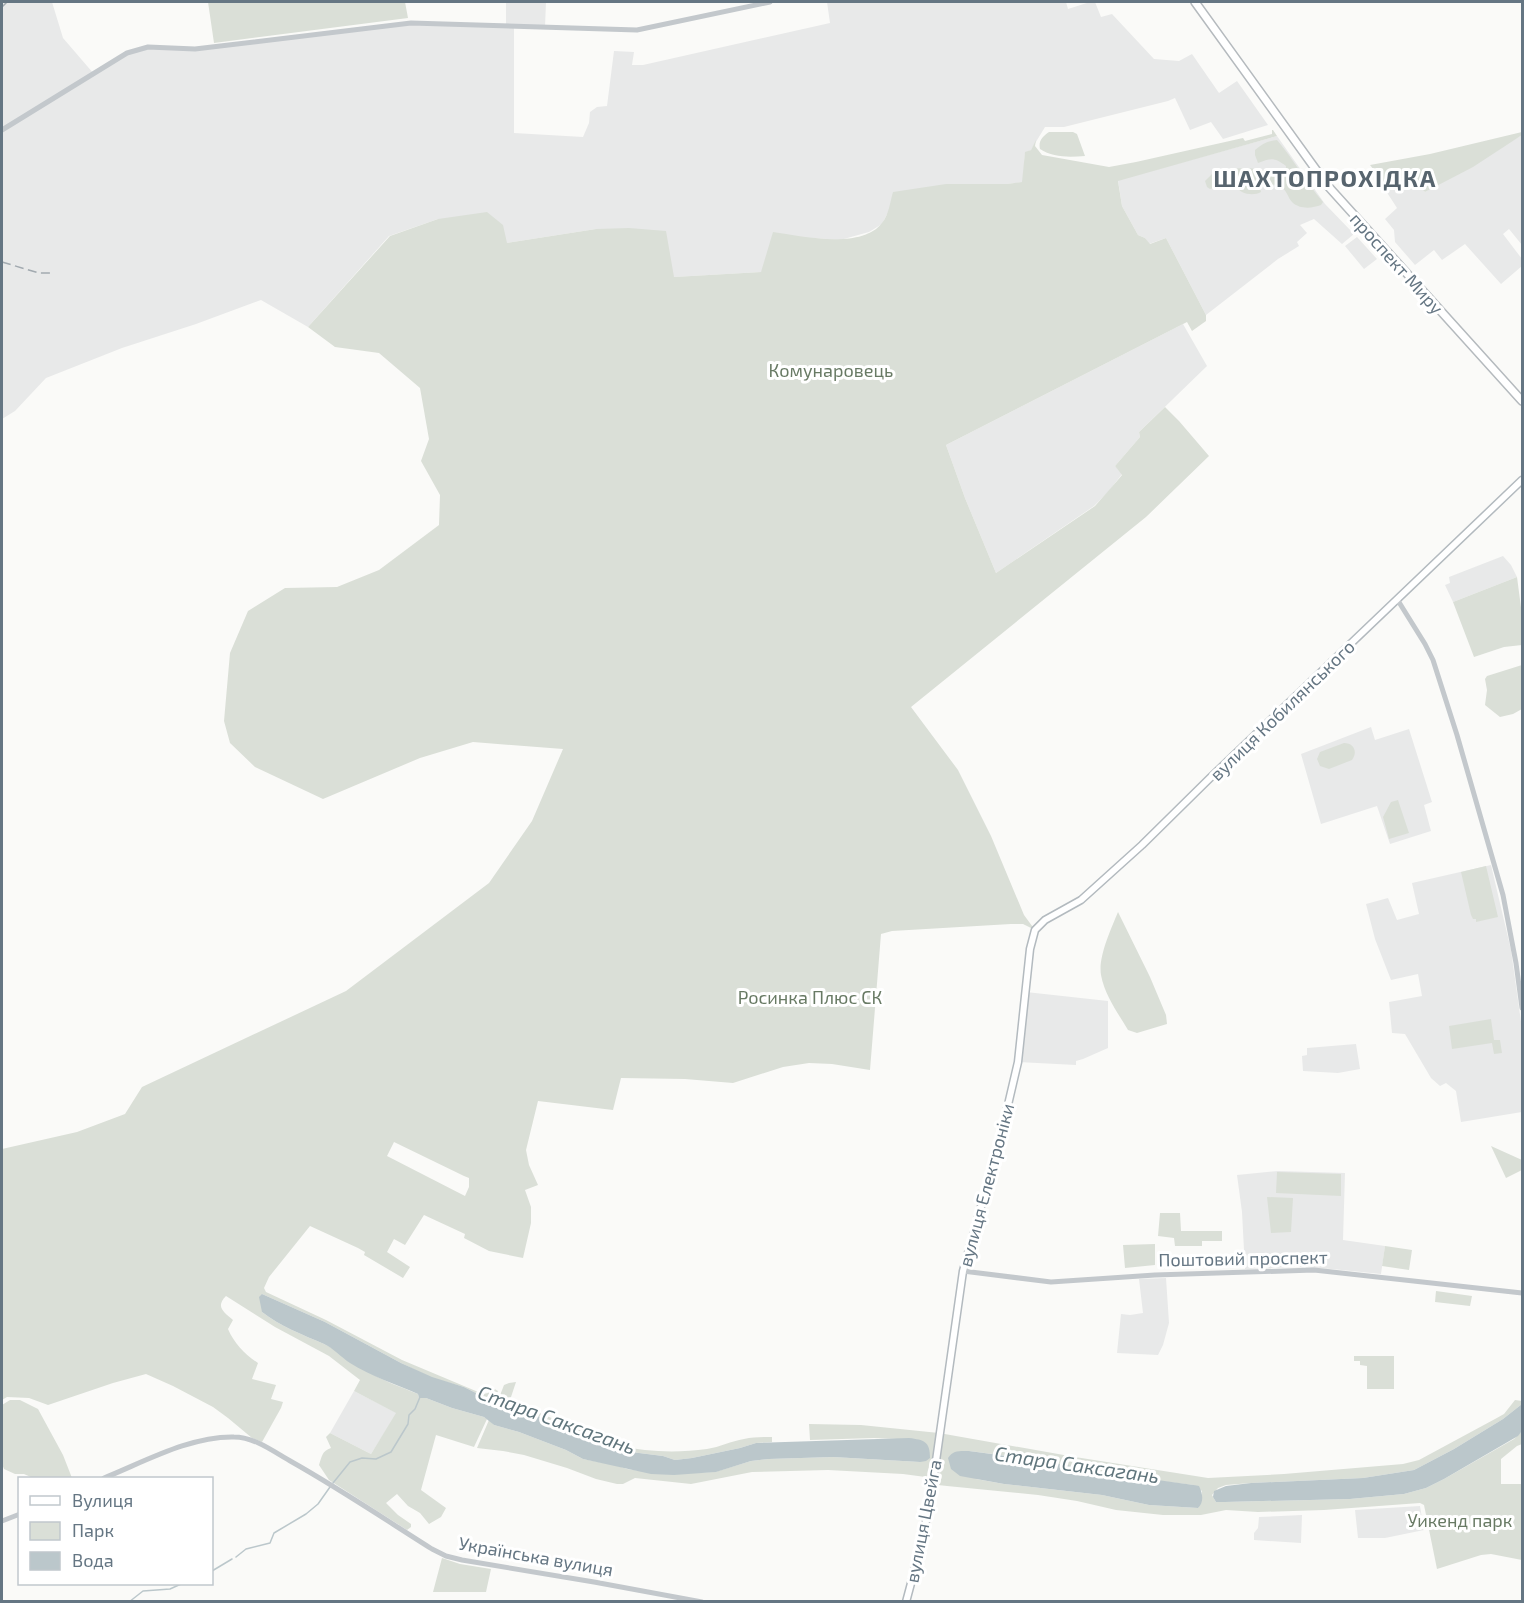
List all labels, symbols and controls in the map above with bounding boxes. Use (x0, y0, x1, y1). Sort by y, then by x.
district label: ШАХТОПРОХІДКА (1213, 163, 1437, 192)
street label: проспект Миру (1346, 208, 1449, 319)
park label: Комунаровець (769, 359, 893, 381)
street label: вулиця Кобилянського (1205, 635, 1359, 785)
park label: Росинка Плюс СК (738, 986, 883, 1008)
street label: вулиця Електроніки (954, 1101, 1018, 1269)
street label: Поштовий проспект (1158, 1246, 1328, 1270)
water label: Стара Саксагань (475, 1379, 639, 1459)
water label: Стара Саксагань (993, 1441, 1161, 1487)
street label: вулиця Цвейга (900, 1458, 946, 1584)
legend (18, 1477, 213, 1585)
text: Вулиця (72, 1489, 133, 1511)
park label: Уикенд парк (1408, 1509, 1513, 1531)
text: Парк (72, 1519, 114, 1541)
street label: Українська вулиця (457, 1532, 615, 1580)
text: Вода (72, 1549, 114, 1571)

